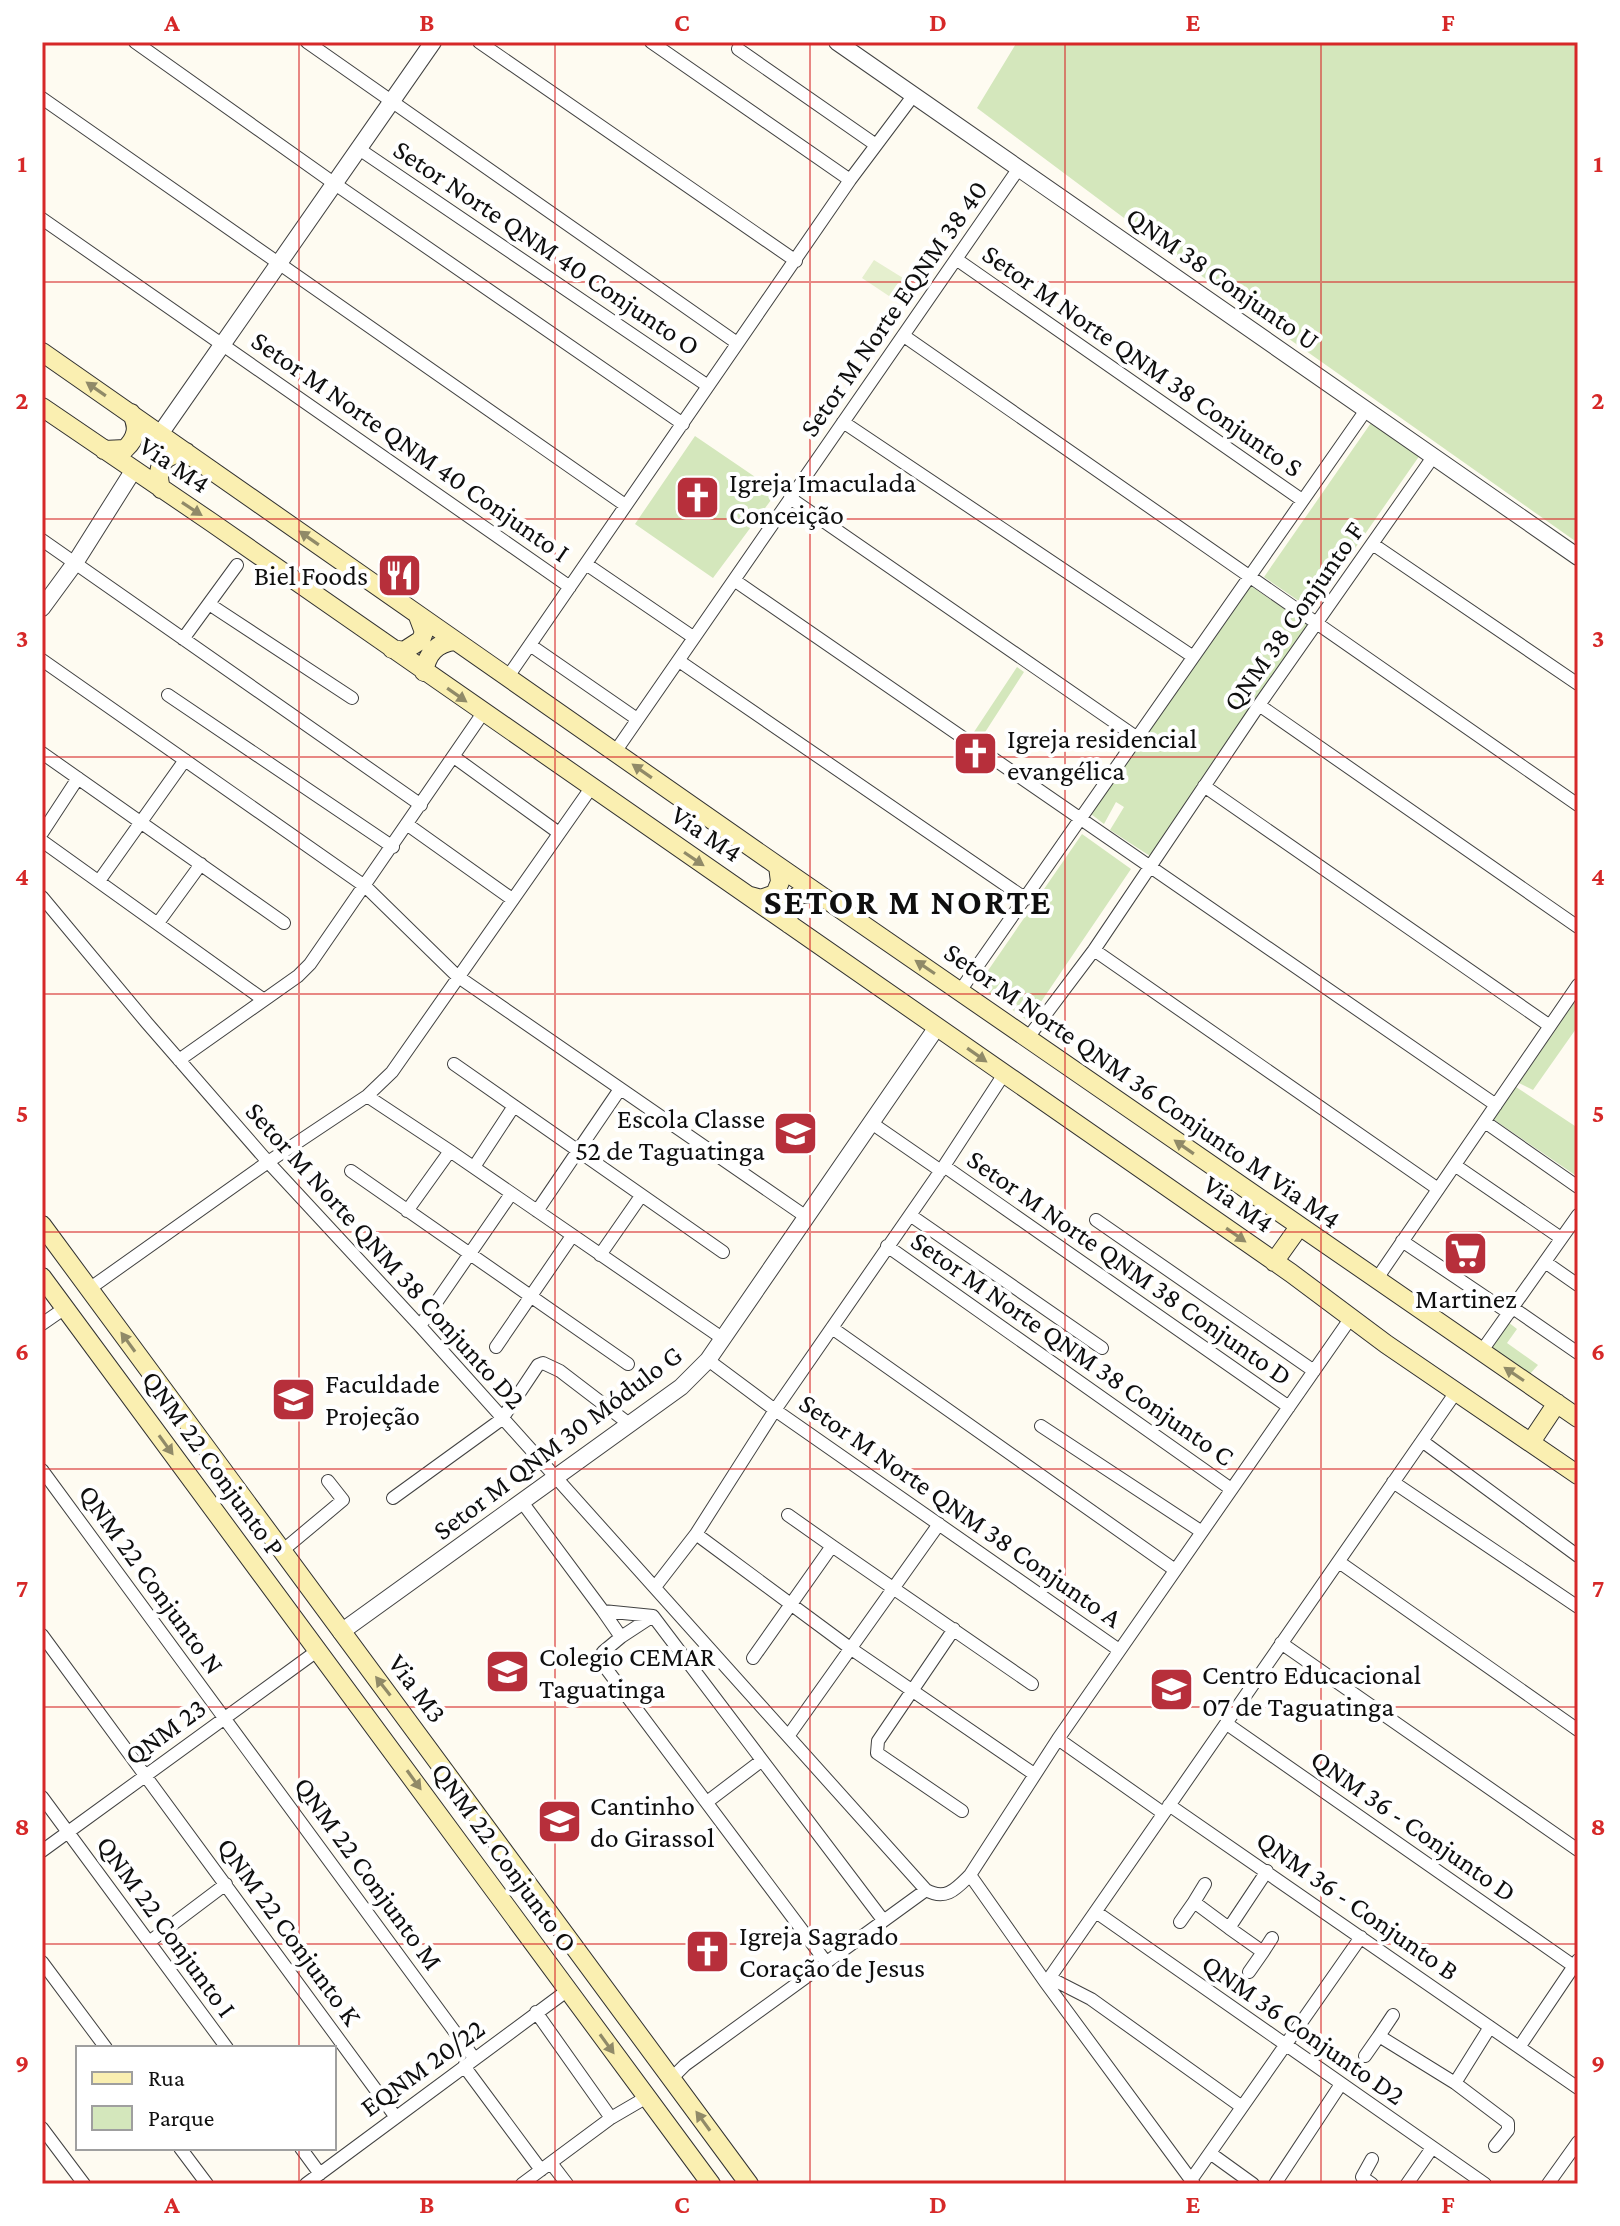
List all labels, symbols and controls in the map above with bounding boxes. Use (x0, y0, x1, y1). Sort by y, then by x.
text: A (163, 8, 180, 37)
text: B (419, 8, 435, 37)
text: C (674, 8, 690, 37)
text: D (929, 8, 947, 37)
text: E (1186, 8, 1201, 37)
text: F (1441, 8, 1455, 37)
street label: Setor Norte QNM 40 Conjunto O (388, 133, 706, 362)
text: 1 (17, 149, 27, 178)
text: 1 (1593, 149, 1603, 178)
street label: Setor M Norte EQNM 38 40 (793, 174, 994, 442)
street label: QNM 38 Conjunto U (1121, 200, 1325, 356)
street label: Setor M Norte QNM 38 Conjunto S (977, 238, 1309, 483)
street label: Setor M Norte QNM 40 Conjunto I (246, 325, 576, 568)
one-way arrow (85, 382, 106, 397)
text: 2 (15, 386, 29, 415)
text: 2 (1591, 386, 1605, 415)
street label: Via M4 (133, 430, 216, 499)
place label: Igreja Imaculada Conceição (729, 467, 916, 530)
church icon: Igreja Imaculada Conceição (674, 474, 722, 522)
one-way arrow (181, 502, 202, 517)
street label: QNM 38 Conjunto F (1217, 516, 1370, 717)
one-way arrow (298, 531, 319, 546)
restaurant icon: Biel Foods (375, 551, 423, 599)
place label: Biel Foods (254, 560, 368, 591)
text: 3 (16, 624, 28, 653)
text: 3 (1592, 624, 1604, 653)
one-way arrow (446, 687, 468, 703)
place label: Igreja residencial evangélica (1007, 723, 1197, 786)
church icon: Igreja residencial evangélica (952, 730, 1000, 778)
one-way arrow (632, 764, 653, 779)
street label: Via M4 (665, 799, 748, 868)
one-way arrow (684, 851, 705, 866)
text: 4 (15, 862, 29, 891)
text: 4 (1591, 862, 1605, 891)
district label: SETOR M NORTE (763, 882, 1053, 922)
street label: Setor M Norte QNM 36 Conjunto M Via M4 (938, 935, 1348, 1235)
one-way arrow (914, 960, 935, 975)
one-way arrow (966, 1047, 987, 1062)
street label: Setor M Norte QNM 38 Conjunto D2 (240, 1096, 532, 1415)
text: 5 (16, 1099, 28, 1128)
text: 5 (1592, 1099, 1604, 1128)
place label: Escola Classe 52 de Taguatinga (575, 1103, 765, 1166)
school or university icon: Escola Classe 52 de Taguatinga (772, 1110, 820, 1158)
one-way arrow (1174, 1140, 1195, 1155)
street label: Setor M Norte QNM 38 Conjunto D (961, 1143, 1298, 1392)
street label: Via M4 (1197, 1167, 1281, 1239)
street label: Setor M Norte QNM 38 Conjunto C (905, 1225, 1240, 1472)
one-way arrow (1226, 1227, 1247, 1242)
supermarket icon: Martinez (1442, 1230, 1490, 1278)
place label: Martinez (1415, 1283, 1517, 1314)
one-way arrow (121, 1332, 137, 1352)
text: 6 (15, 1337, 29, 1366)
text: 6 (1591, 1337, 1605, 1366)
street label: Setor M QNM 30 Módulo G (427, 1339, 688, 1546)
street label: QNM 22 Conjunto P (136, 1364, 291, 1562)
one-way arrow (1503, 1367, 1524, 1382)
place label: Faculdade Projeção (325, 1368, 440, 1431)
school or university icon: Faculdade Projeção (270, 1375, 318, 1423)
street label: Setor M Norte QNM 38 Conjunto A (794, 1387, 1128, 1634)
one-way arrow (157, 1435, 173, 1456)
street label: QNM 22 Conjunto N (73, 1479, 231, 1680)
text: 7 (16, 1574, 28, 1603)
text: 7 (1592, 1574, 1604, 1603)
place label: Colegio CEMAR Taguatinga (539, 1641, 716, 1704)
street label: Via M3 (382, 1648, 453, 1729)
school or university icon: Colegio CEMAR Taguatinga (484, 1648, 532, 1696)
place label: Centro Educacional 07 de Taguatinga (1202, 1659, 1421, 1722)
school or university icon: Centro Educacional 07 de Taguatinga (1147, 1666, 1195, 1714)
one-way arrow (375, 1676, 392, 1696)
street label: QNM 23 (119, 1692, 212, 1771)
street label: QNM 36 - Conjunto D (1305, 1743, 1522, 1908)
street label: QNM 22 Conjunto O (425, 1757, 584, 1958)
one-way arrow (405, 1769, 421, 1790)
street label: QNM 22 Conjunto M (288, 1771, 449, 1976)
place label: Cantinho do Girassol (590, 1790, 715, 1853)
school or university icon: Cantinho do Girassol (535, 1797, 583, 1845)
text: 8 (14, 1812, 30, 1841)
text: 8 (1590, 1812, 1606, 1841)
street label: QNM 36 - Conjunto B (1251, 1824, 1465, 1987)
street label: QNM 22 Conjunto I (90, 1830, 243, 2023)
street label: QNM 22 Conjunto K (211, 1832, 368, 2032)
place label: Igreja Sagrado Coração de Jesus (739, 1920, 925, 1983)
church icon: Igreja Sagrado Coração de Jesus (684, 1927, 732, 1975)
street label: QNM 36 Conjunto D2 (1196, 1948, 1411, 2111)
street label: EQNM 20/22 (354, 2012, 490, 2123)
one-way arrow (599, 2033, 614, 2054)
legend (76, 2046, 336, 2150)
text: 9 (15, 2049, 29, 2078)
text: 9 (1591, 2049, 1605, 2078)
text: Rua (148, 2064, 185, 2091)
text: Parque (148, 2104, 214, 2131)
one-way arrow (695, 2111, 711, 2131)
text: A (163, 2190, 180, 2219)
text: B (419, 2190, 435, 2219)
text: C (674, 2190, 690, 2219)
text: D (929, 2190, 947, 2219)
text: E (1186, 2190, 1201, 2219)
text: F (1441, 2190, 1455, 2219)

